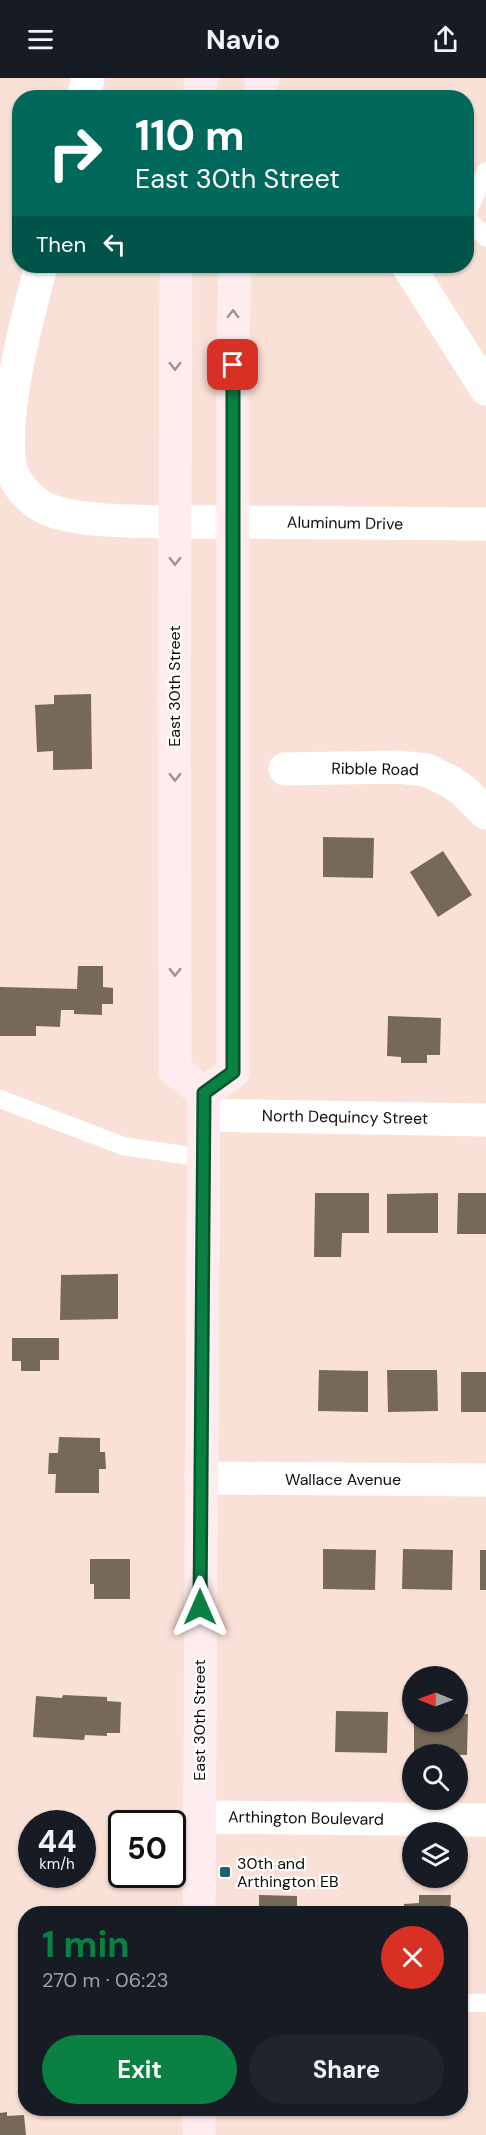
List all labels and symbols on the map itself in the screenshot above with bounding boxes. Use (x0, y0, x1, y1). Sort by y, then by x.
one-way arrow (227, 309, 239, 318)
pin (207, 339, 258, 390)
one-way arrow (169, 361, 181, 370)
street label: Aluminum Drive (287, 511, 403, 535)
one-way arrow (169, 556, 181, 565)
street label: East 30th Street (164, 625, 185, 747)
street label: Ribble Road (331, 758, 419, 780)
one-way arrow (169, 772, 181, 781)
one-way arrow (169, 967, 181, 976)
street label: North Dequincy Street (262, 1105, 428, 1129)
street label: Wallace Avenue (285, 1469, 401, 1490)
position arrow (168, 1575, 232, 1639)
street label: East 30th Street (189, 1659, 210, 1781)
north arrow (402, 1666, 468, 1732)
street label: Arthington Boulevard (228, 1806, 384, 1830)
speed limit sign: 50 (108, 1810, 186, 1888)
place label: 30th and Arthington EB (237, 1853, 339, 1892)
marker: 30th and Arthington EB (218, 1865, 232, 1879)

